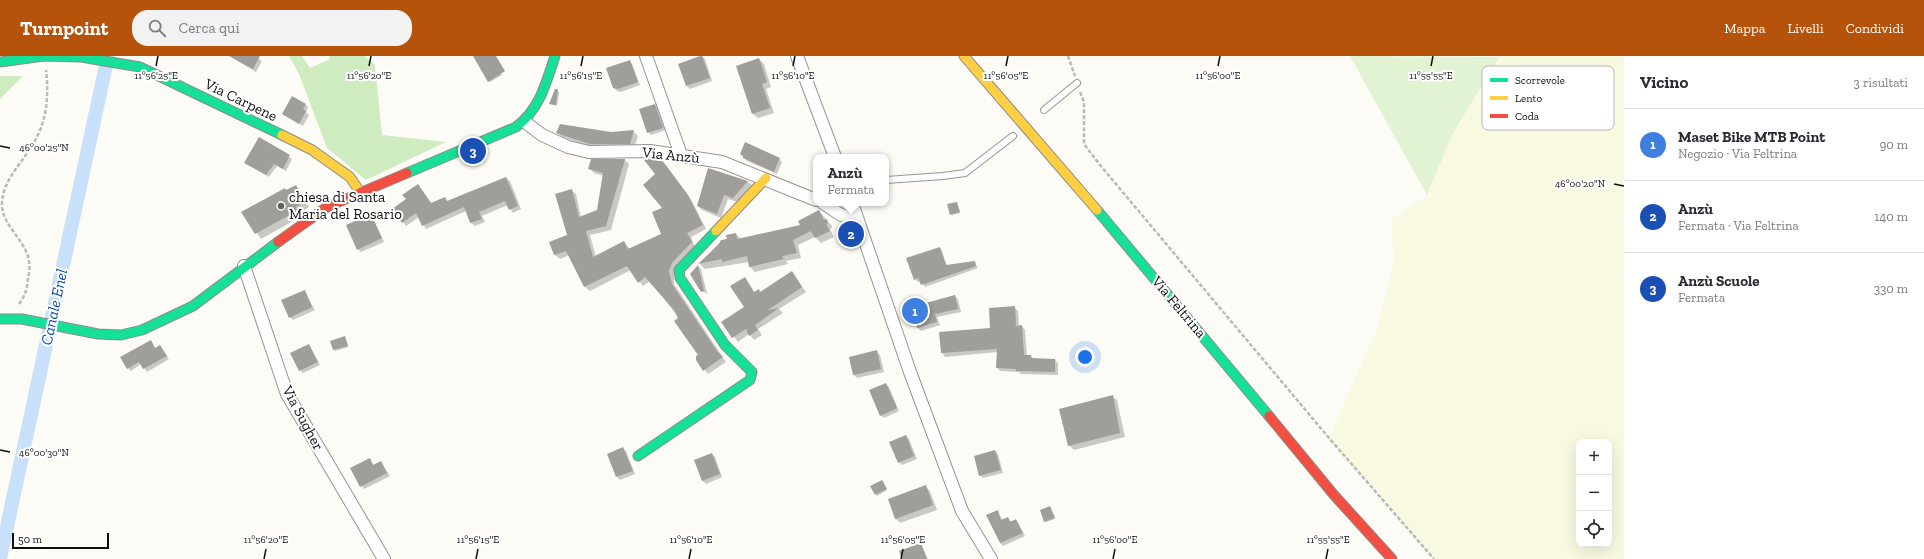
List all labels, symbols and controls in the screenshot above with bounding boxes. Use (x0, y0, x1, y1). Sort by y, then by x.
search box (132, 10, 412, 46)
text: Turnpoint (20, 17, 108, 40)
icon: search (146, 17, 168, 39)
text: Cerca qui (178, 19, 240, 37)
text: Mappa (1724, 20, 1765, 37)
text: Livelli (1787, 20, 1824, 37)
text: Condividi (1846, 20, 1904, 37)
legend (1482, 66, 1614, 130)
text: 11°56'25"E (134, 70, 178, 82)
text: 11°56'20"E (347, 70, 391, 82)
text: 11°56'15"E (560, 70, 602, 82)
text: 11°56'10"E (772, 70, 815, 82)
text: 11°56'05"E (984, 70, 1028, 82)
text: 11°56'00"E (1196, 70, 1241, 82)
text: 11°55'55"E (1409, 70, 1453, 82)
text: Vicino (1640, 72, 1688, 92)
street label: Via Carpene (201, 74, 280, 125)
text: Scorrevole (1515, 74, 1565, 87)
text: 3 risultati (1854, 75, 1908, 90)
text: Lento (1515, 92, 1543, 105)
text: Coda (1515, 110, 1540, 123)
text: Maset Bike MTB Point (1678, 128, 1825, 146)
pin: 3 (460, 136, 486, 166)
text: 1 (1650, 137, 1656, 152)
text: 90 m (1879, 137, 1908, 152)
text: 46°00'25"N (19, 142, 69, 154)
street label: Via Anzù (640, 143, 701, 167)
text: Negozio · Via Feltrina (1678, 146, 1797, 161)
popup (813, 154, 889, 206)
text: Anzù (827, 164, 863, 182)
text: 46°00'20"N (1555, 178, 1606, 190)
text: Fermata (827, 182, 875, 197)
place label: chiesa di Santa Maria del Rosario (289, 188, 402, 223)
text: Anzù (1678, 200, 1713, 218)
marker: chiesa di Santa Maria del Rosario (276, 201, 286, 211)
text: 2 (1650, 209, 1656, 224)
text: 140 m (1874, 209, 1908, 224)
text: Fermata · Via Feltrina (1678, 218, 1799, 233)
pin: 2 (838, 219, 864, 249)
water label: Canale Enel (37, 267, 71, 347)
street label: Via Feltrina (1147, 272, 1210, 342)
text: Anzù Scuole (1678, 272, 1760, 290)
text: 3 (1650, 281, 1656, 296)
text: 330 m (1874, 281, 1908, 296)
text: Fermata (1678, 290, 1725, 305)
pin: 1 (902, 296, 928, 326)
your location (1075, 347, 1095, 367)
street label: Via Sugher (278, 382, 328, 453)
map controls (1576, 439, 1612, 547)
button: + (1576, 439, 1612, 475)
text: 46°00'30"N (19, 447, 70, 459)
button: − (1576, 475, 1612, 511)
button: locate (1576, 511, 1612, 547)
scale bar (12, 531, 109, 550)
text: 50 m (18, 533, 42, 546)
text: 11°56'20"E (244, 534, 288, 546)
text: 11°56'15"E (457, 534, 499, 546)
text: 11°56'10"E (670, 534, 713, 546)
text: 11°56'05"E (881, 534, 925, 546)
text: 11°56'00"E (1093, 534, 1138, 546)
text: 11°55'55"E (1306, 534, 1350, 546)

